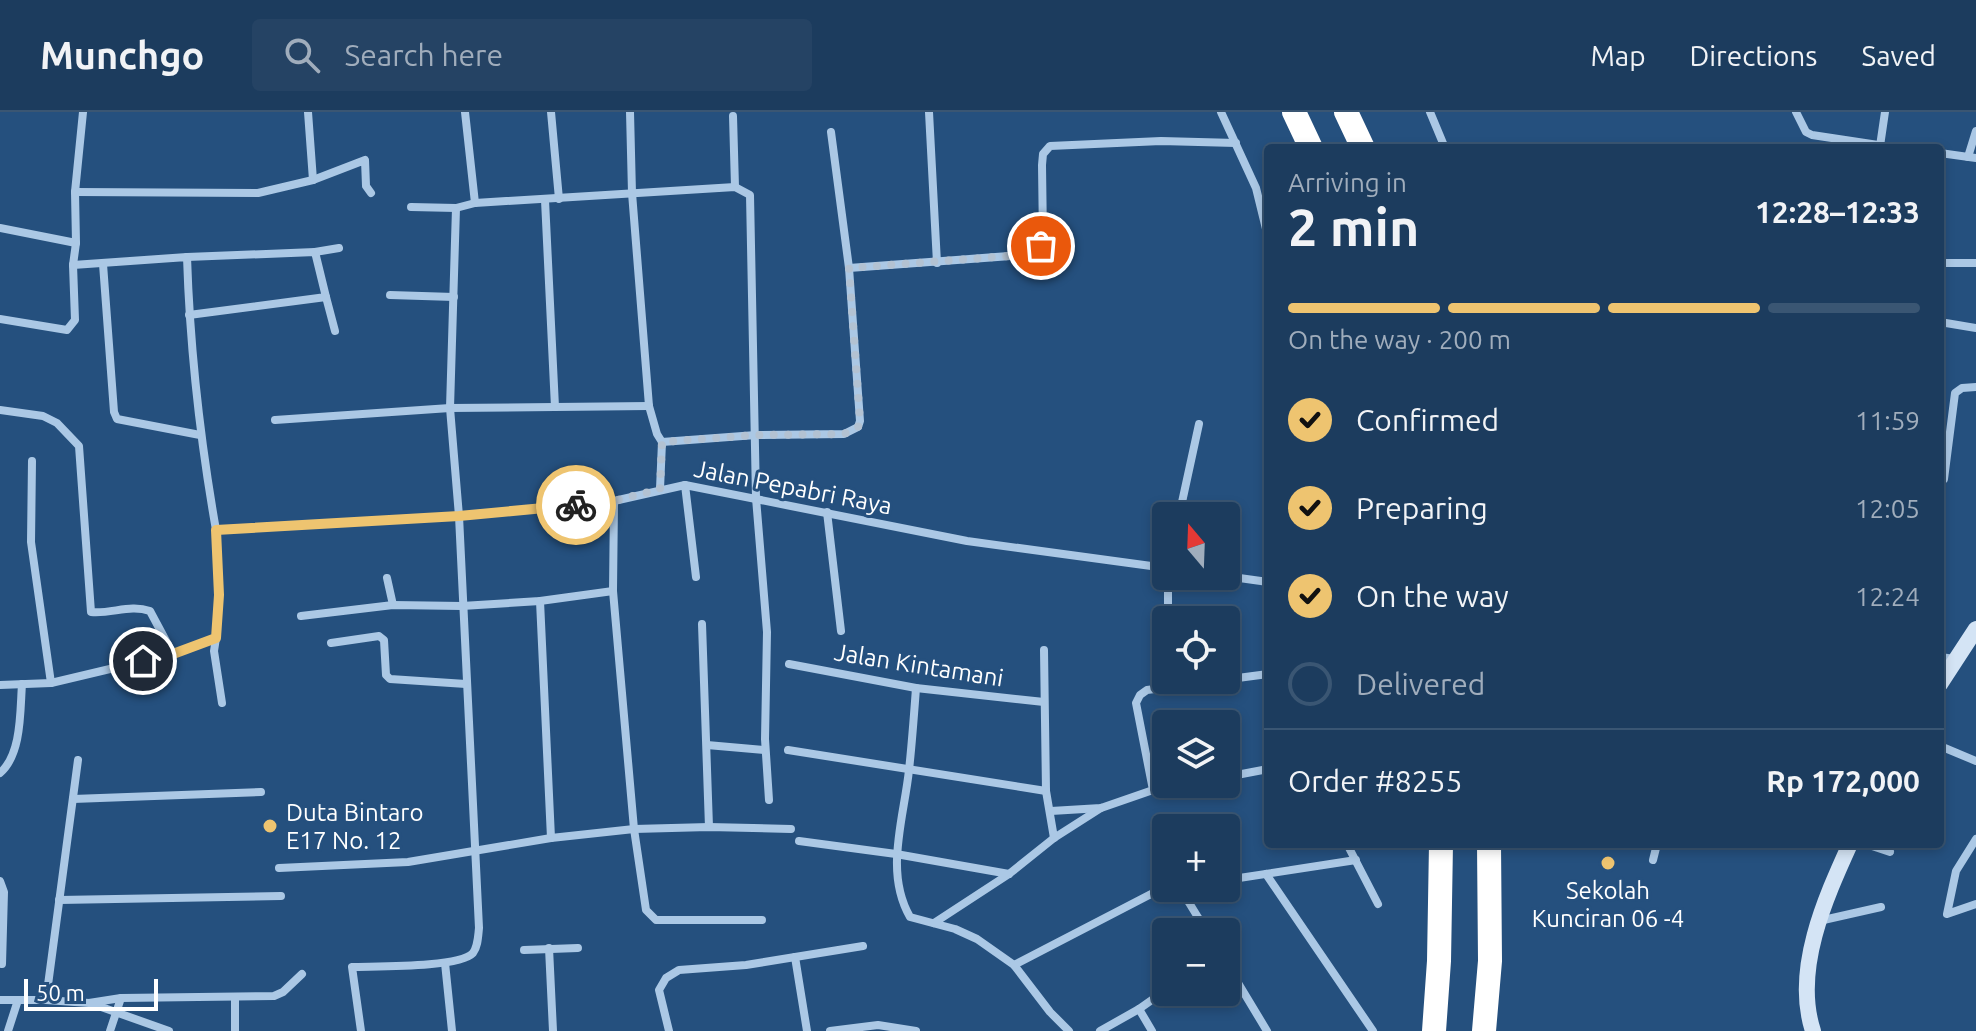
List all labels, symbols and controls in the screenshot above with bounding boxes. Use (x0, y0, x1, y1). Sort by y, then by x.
search box (252, 19, 812, 91)
icon: search (280, 33, 324, 77)
text: Munchgo (40, 34, 204, 76)
text: Search here (344, 38, 503, 72)
text: Map (1590, 40, 1646, 71)
text: Directions (1690, 40, 1817, 71)
text: Saved (1861, 40, 1936, 71)
text: Arriving in (1288, 168, 1407, 197)
text: 12:28–12:33 (1755, 195, 1920, 229)
text: 2 min (1288, 198, 1419, 256)
pin (1007, 212, 1075, 280)
icon: bag (1019, 224, 1063, 268)
text: On the way · 200 m (1288, 325, 1511, 354)
icon: check (1288, 398, 1332, 442)
text: Confirmed (1356, 403, 1499, 437)
text: 11:59 (1855, 406, 1920, 435)
street label: Jalan Pepabri Raya (692, 455, 894, 519)
courier (536, 465, 616, 545)
icon: bike (554, 483, 598, 527)
icon: check (1288, 486, 1332, 530)
text: Preparing (1356, 491, 1488, 525)
text: 12:05 (1855, 494, 1920, 523)
north arrow (1152, 502, 1240, 590)
map controls (1152, 502, 1240, 1006)
icon: check (1288, 574, 1332, 618)
text: On the way (1356, 579, 1509, 613)
text: 12:24 (1855, 582, 1920, 611)
button: locate (1152, 606, 1240, 694)
pin (109, 627, 177, 695)
street label: Jalan Kintamani (832, 638, 1006, 692)
icon: home (121, 639, 165, 683)
text: Delivered (1356, 667, 1485, 701)
button: layers (1152, 710, 1240, 798)
text: Order #8255 (1288, 764, 1462, 798)
text: Rp 172,000 (1766, 764, 1920, 798)
place label: Duta Bintaro E17 No. 12 (286, 799, 423, 854)
button: + (1152, 814, 1240, 902)
marker: Duta Bintaro E17 No. 12 (261, 817, 279, 835)
marker: Sekolah Kunciran 06 -4 (1599, 854, 1617, 872)
place label: Sekolah Kunciran 06 -4 (1532, 877, 1684, 932)
button: − (1152, 918, 1240, 1006)
scale bar (24, 975, 158, 1011)
text: 50 m (36, 980, 85, 1005)

